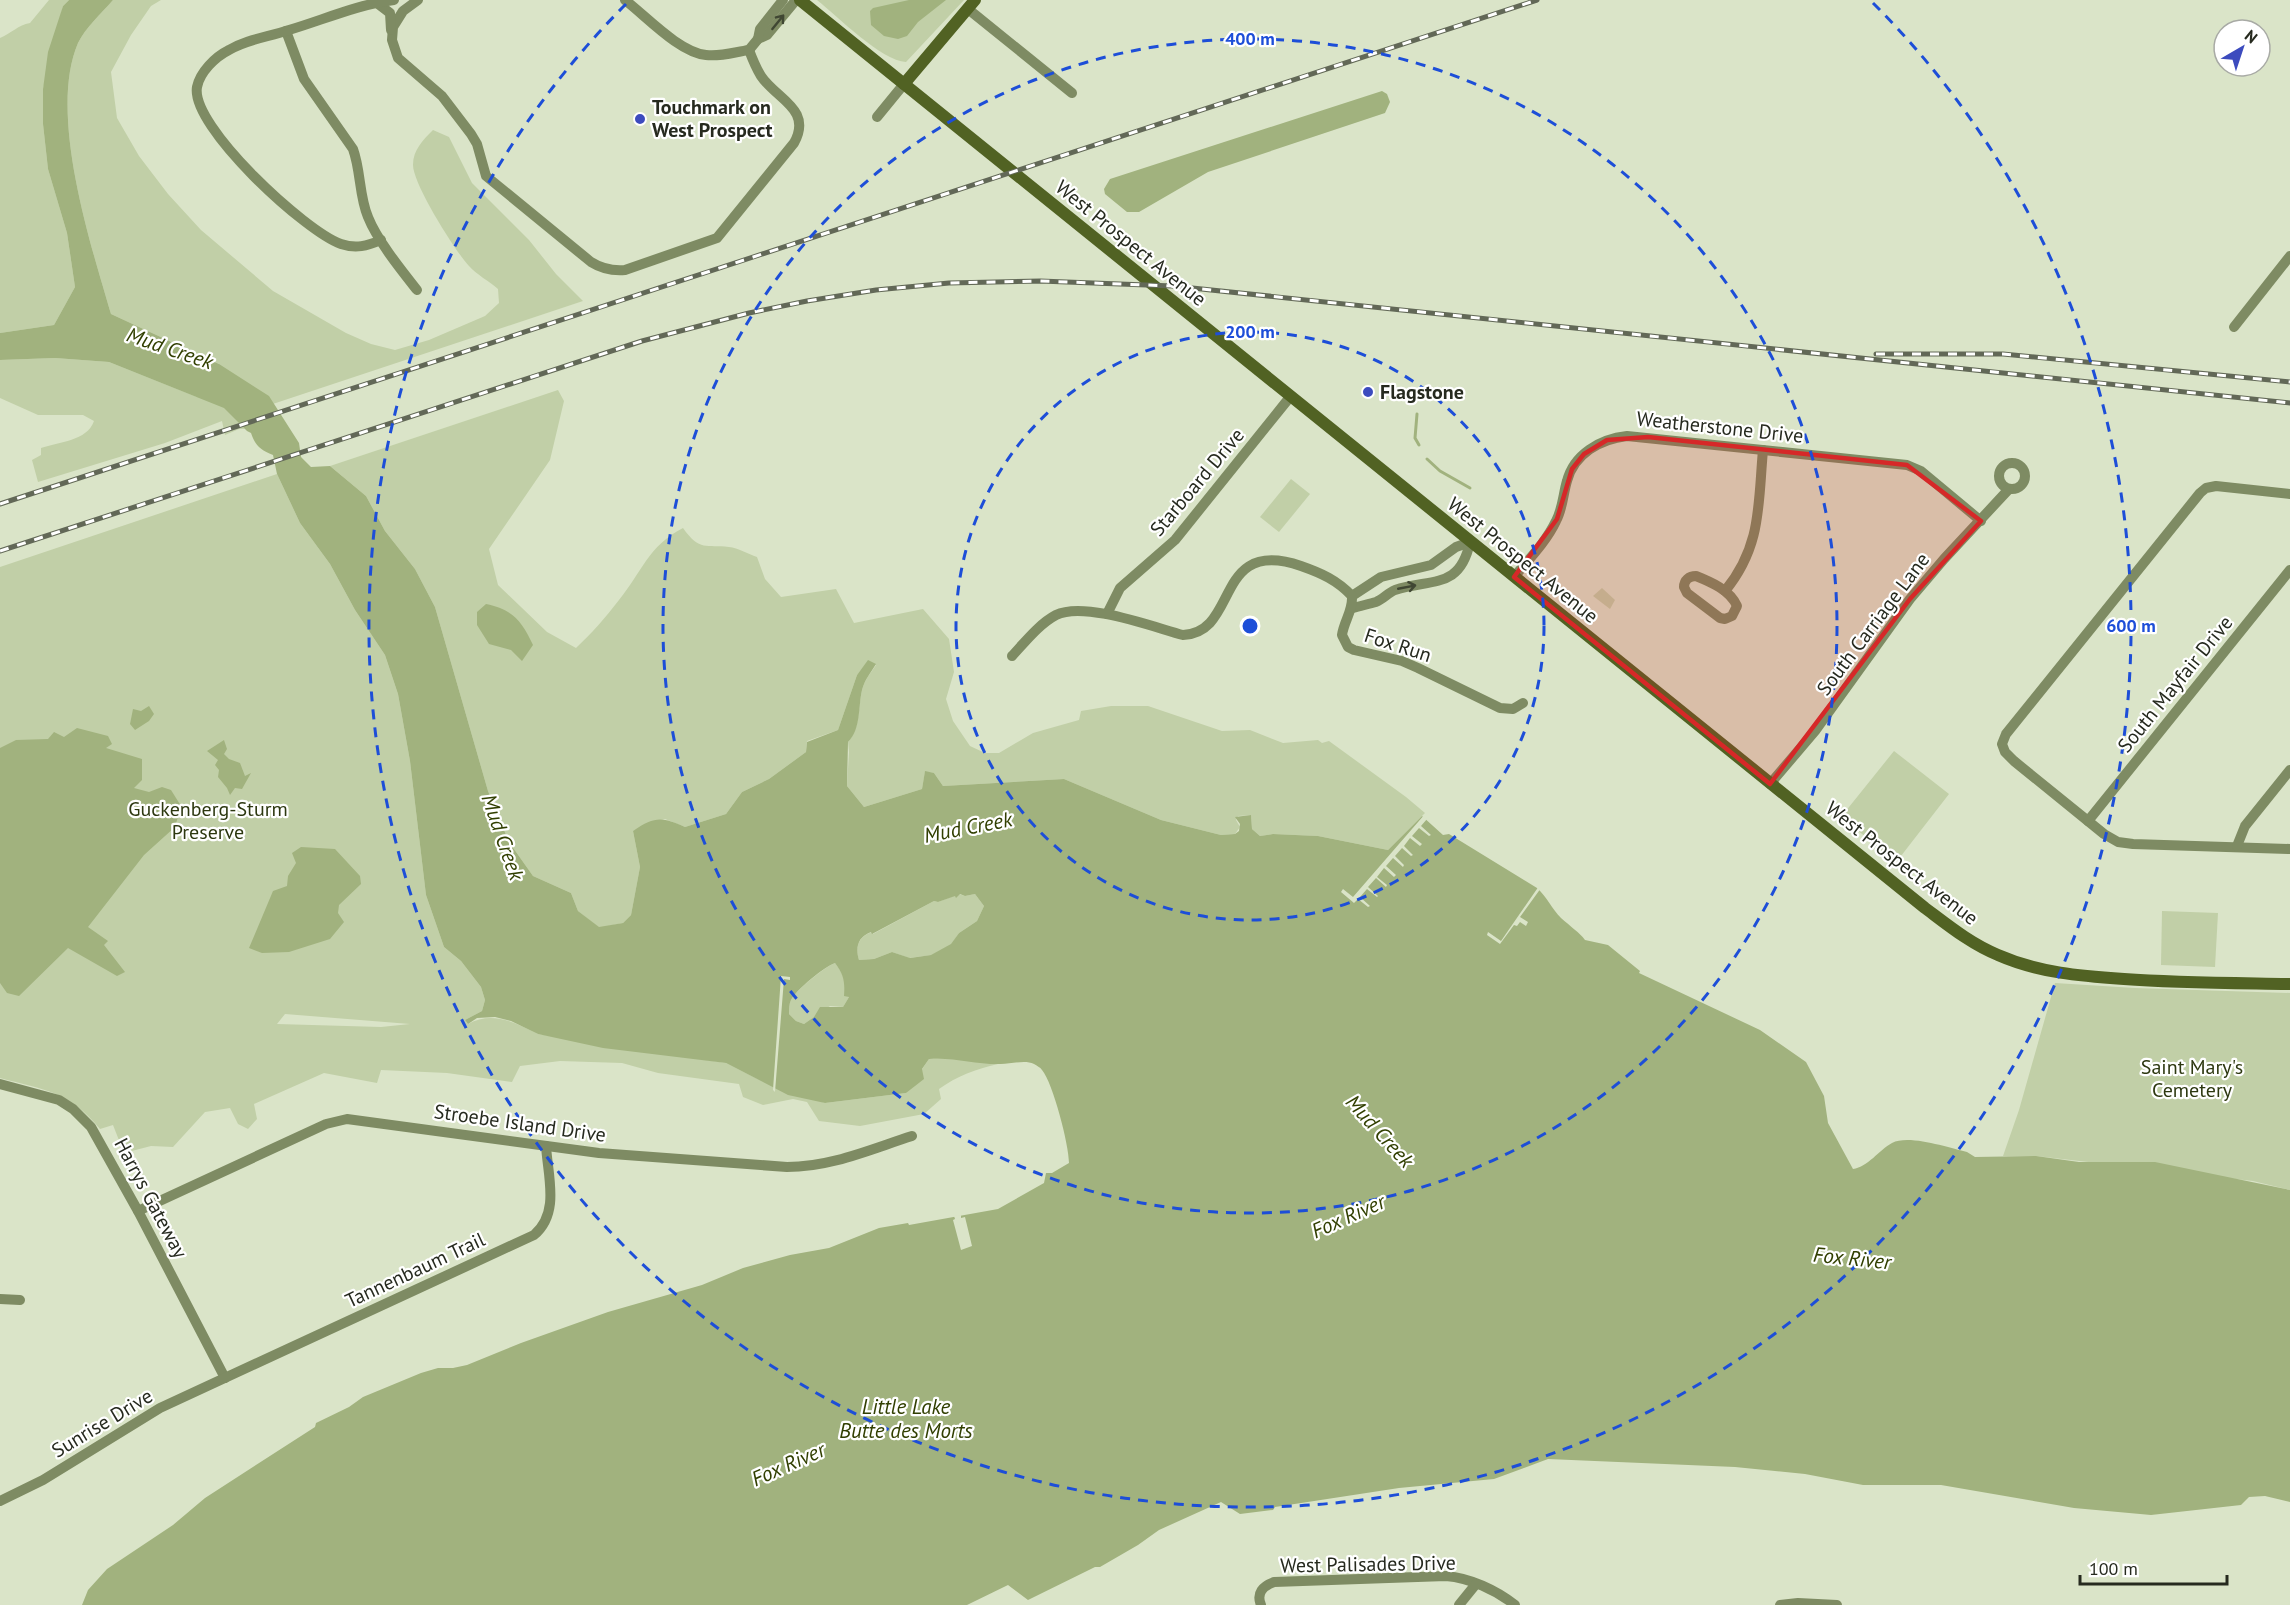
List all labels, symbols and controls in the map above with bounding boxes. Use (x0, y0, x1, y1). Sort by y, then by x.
one-way arrow (772, 14, 785, 30)
north arrow (2212, 18, 2272, 78)
text: N (2241, 25, 2262, 47)
text: 400 m (1225, 27, 1275, 50)
place label: Touchmark on West Prospect (652, 94, 772, 143)
marker: Touchmark on West Prospect (633, 112, 647, 126)
street label: West Prospect Avenue (1050, 174, 1212, 312)
text: 200 m (1225, 320, 1275, 343)
water label: Mud Creek (123, 321, 218, 376)
place label: Flagstone (1380, 379, 1464, 405)
marker: Flagstone (1361, 385, 1375, 399)
street label: Weatherstone Drive (1635, 405, 1805, 449)
street label: Starboard Drive (1144, 423, 1250, 541)
street label: West Prospect Avenue (1442, 491, 1604, 629)
street label: South Carriage Lane (1811, 547, 1935, 701)
one-way arrow (1397, 581, 1416, 593)
street label: South Mayfair Drive (2112, 610, 2238, 758)
text: 600 m (2106, 614, 2156, 637)
centre of rings (1240, 616, 1260, 636)
street label: Fox Run (1361, 622, 1435, 668)
water label: Mud Creek (476, 790, 531, 885)
street label: West Prospect Avenue (1820, 795, 1984, 931)
park label: Guckenberg-Sturm Preserve (128, 796, 288, 845)
water label: Mud Creek (922, 805, 1016, 849)
park label: Saint Mary's Cemetery (2141, 1054, 2243, 1103)
water label: Mud Creek (1340, 1089, 1421, 1174)
street label: Stroebe Island Drive (432, 1098, 608, 1148)
street label: Harrys Gateway (108, 1133, 194, 1263)
water label: Fox River (1307, 1187, 1391, 1244)
street label: Tannenbaum Trail (341, 1226, 489, 1314)
water label: Fox River (1812, 1240, 1894, 1276)
street label: Sunrise Drive (47, 1383, 157, 1463)
water label: Little Lake Butte des Morts (839, 1393, 973, 1444)
water label: Fox River (747, 1435, 831, 1492)
scale bar (2080, 1548, 2227, 1586)
street label: West Palisades Drive (1280, 1549, 1456, 1579)
text: 100 m (2089, 1557, 2138, 1580)

